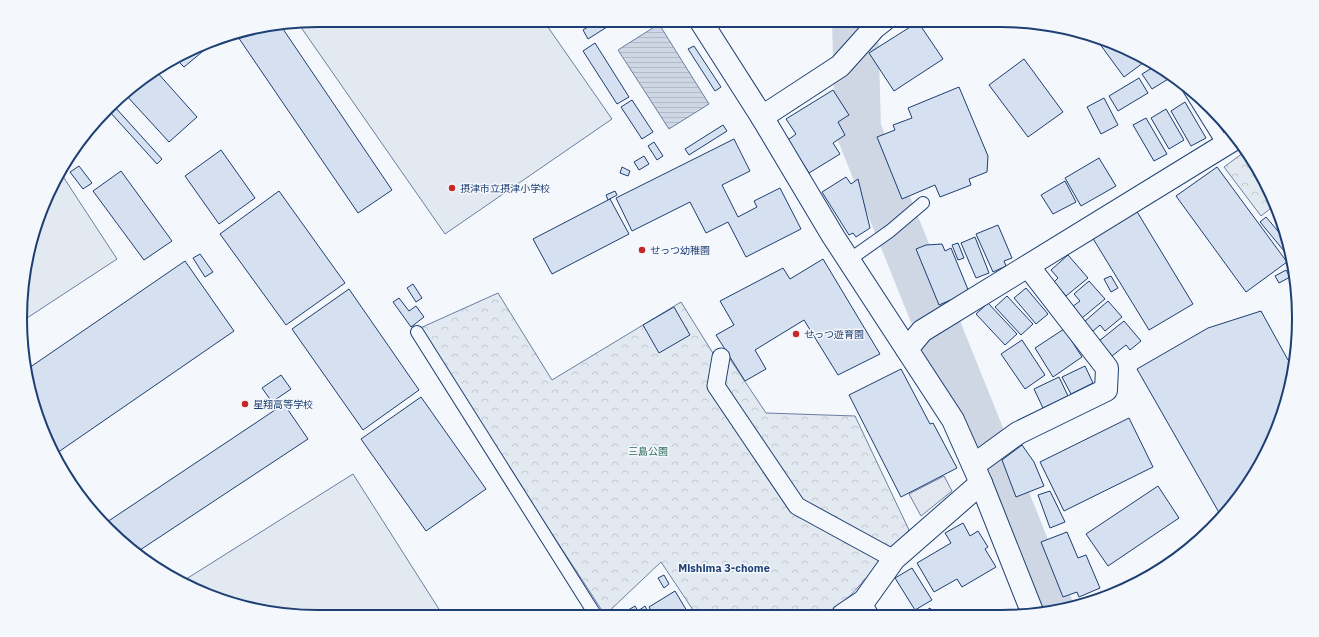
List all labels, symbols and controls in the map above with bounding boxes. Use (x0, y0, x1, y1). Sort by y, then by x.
place label: 摂津市立摂津小学校 (460, 182, 550, 195)
marker: 摂津市立摂津小学校 (447, 183, 457, 193)
place label: せっつ幼稚園 (650, 244, 710, 257)
marker: せっつ幼稚園 (637, 245, 647, 255)
place label: せっつ遊育園 (804, 328, 864, 341)
marker: せっつ遊育園 (791, 329, 801, 339)
place label: 星翔高等学校 (253, 398, 313, 411)
marker: 星翔高等学校 (240, 399, 250, 409)
park label: 三島公園 (628, 445, 668, 458)
district label: Mishima 3-chome (678, 561, 770, 575)

